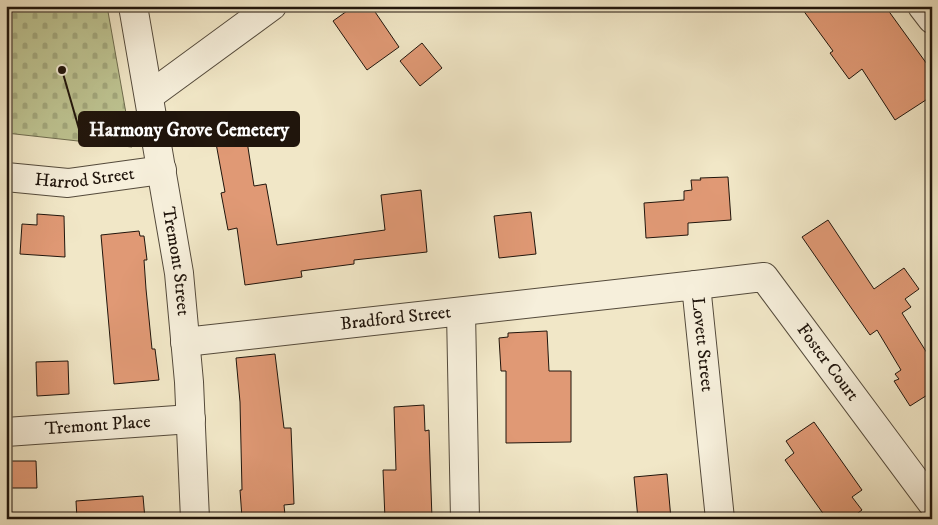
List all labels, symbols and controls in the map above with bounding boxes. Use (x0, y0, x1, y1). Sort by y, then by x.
callout: Harmony Grove Cemetery (79, 112, 299, 146)
text: Harmony Grove Cemetery (89, 119, 290, 142)
street label: Harrod Street (34, 163, 136, 194)
street label: Tremont Street (157, 205, 194, 317)
street label: Lovett Street (686, 296, 718, 393)
street label: Bradford Street (339, 301, 452, 336)
street label: Foster Court (792, 319, 864, 406)
street label: Tremont Place (44, 411, 151, 440)

